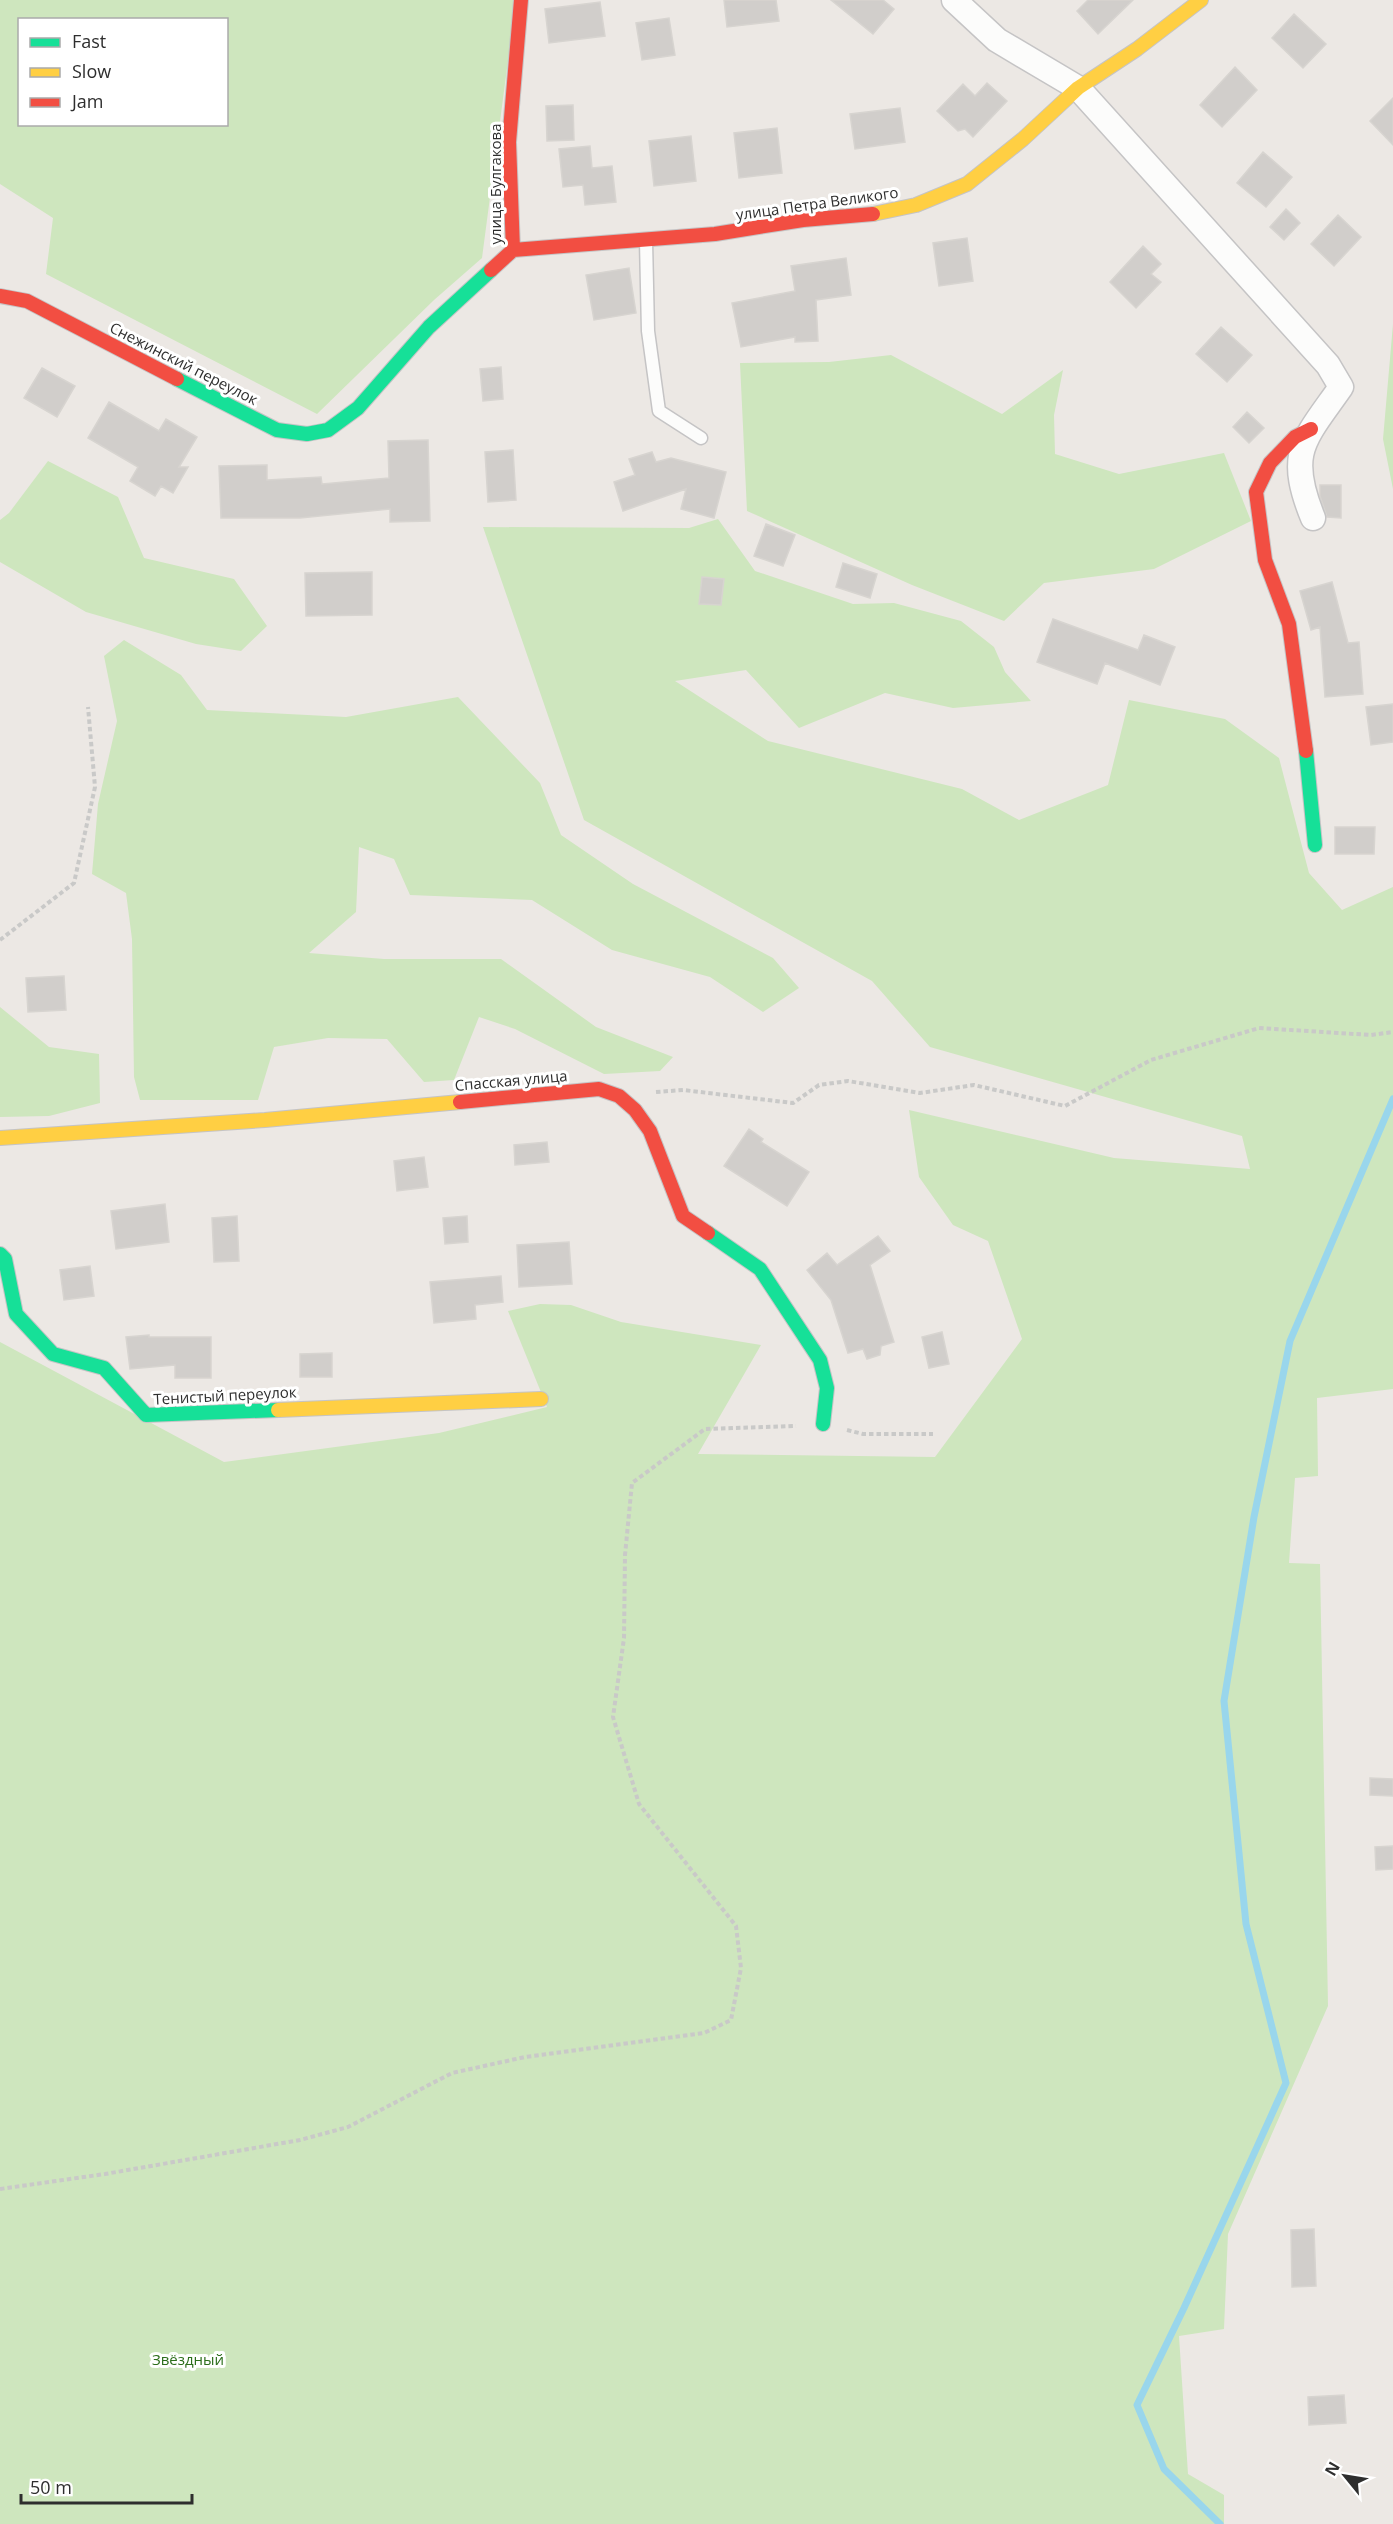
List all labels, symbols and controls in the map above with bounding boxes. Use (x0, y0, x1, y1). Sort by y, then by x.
legend (18, 18, 228, 126)
text: Fast (72, 29, 106, 53)
text: Slow (72, 59, 111, 83)
text: Jam (70, 89, 104, 113)
street label: улица Булгакова (485, 123, 505, 245)
street label: улица Петра Великого (735, 182, 899, 224)
street label: Снежинский переулок (107, 317, 262, 409)
street label: Спасская улица (454, 1065, 568, 1095)
street label: Тенистый переулок (153, 1381, 297, 1409)
park label: Звёздный (152, 2349, 224, 2369)
north arrow (1315, 2446, 1375, 2506)
text: N (1319, 2457, 1345, 2480)
scale bar (21, 2467, 192, 2505)
text: 50 m (30, 2475, 72, 2499)

